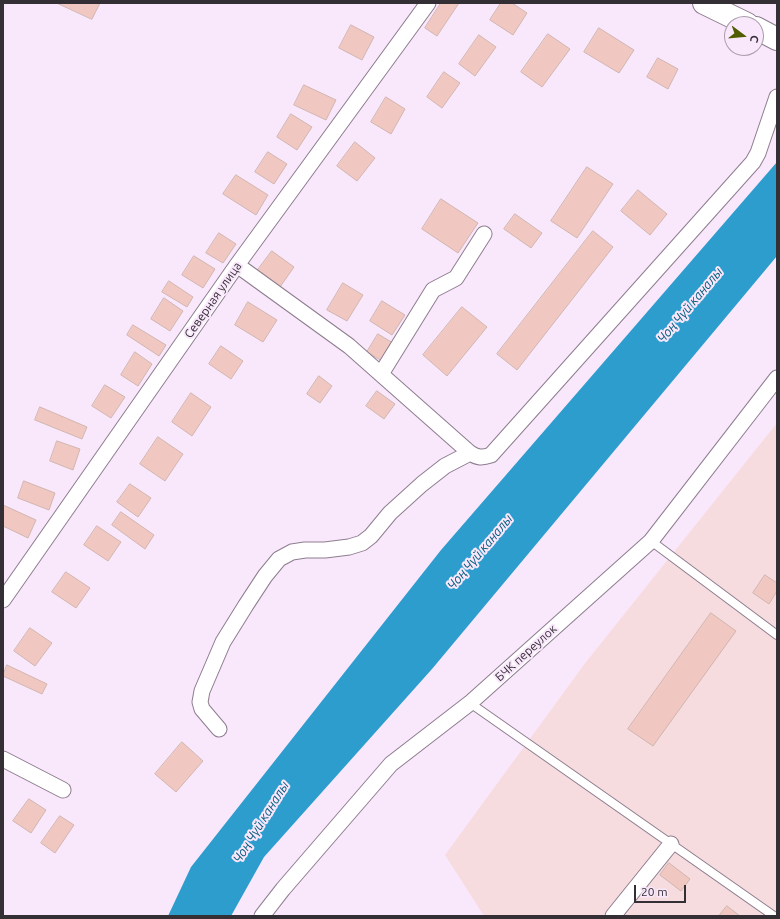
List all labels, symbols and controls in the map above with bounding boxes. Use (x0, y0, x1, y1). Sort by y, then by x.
north arrow (724, 16, 764, 56)
text: С (748, 34, 761, 44)
street label: Северная улица (181, 259, 245, 341)
water label: Чоң Чүй каналы (654, 264, 726, 346)
water label: Чоң Чүй каналы (444, 511, 516, 593)
street label: БЧК переулок (492, 622, 560, 684)
water label: Чоң Чүй каналы (230, 778, 292, 866)
scale bar (636, 877, 688, 903)
text: 20 m (641, 885, 668, 898)

